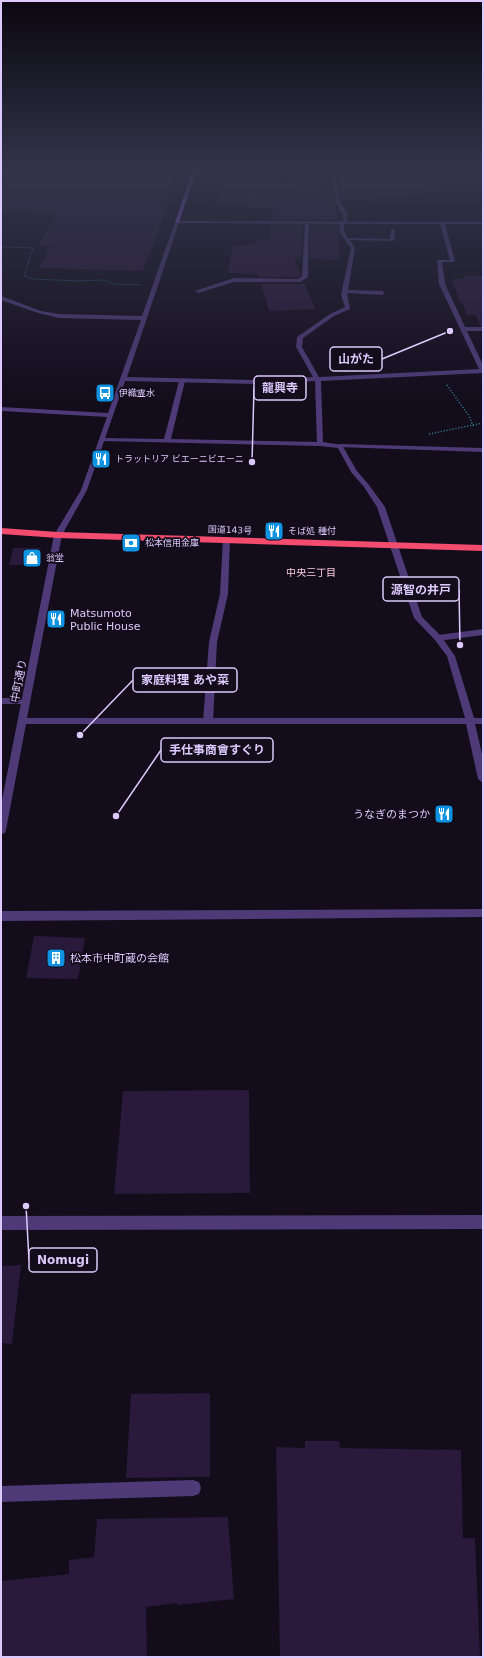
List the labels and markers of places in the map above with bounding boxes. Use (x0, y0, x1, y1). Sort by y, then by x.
callout: 山がた (330, 347, 382, 371)
callout: 龍興寺 (254, 376, 306, 400)
bus stop icon: 伊織霊水 (94, 382, 116, 404)
place label: 伊織霊水 (118, 388, 155, 398)
restaurant icon: トラットリア ビエーニビエーニ (90, 448, 112, 470)
place label: トラットリア ビエーニビエーニ (115, 454, 244, 464)
restaurant icon: そば処 種付 (263, 520, 285, 542)
place label: そば処 種付 (288, 525, 336, 536)
bank icon: 松本信用金庫 (120, 532, 142, 554)
place label: 松本信用金庫 (145, 538, 199, 548)
shop icon: 翁堂 (21, 547, 43, 569)
place label: 翁堂 (46, 553, 64, 563)
callout: 源智の井戸 (383, 577, 459, 601)
place label: Matsumoto Public House (70, 607, 141, 633)
restaurant icon: Matsumoto Public House (45, 608, 67, 630)
callout: 家庭料理 あや菜 (133, 668, 237, 692)
callout: 手仕事商會すぐり (161, 738, 273, 762)
restaurant icon: うなぎのまつか (433, 803, 455, 825)
place label: うなぎのまつか (353, 808, 430, 821)
building icon: 松本市中町蔵の会館 (45, 947, 67, 969)
place label: 松本市中町蔵の会館 (70, 952, 169, 965)
callout: Nomugi (29, 1248, 97, 1272)

